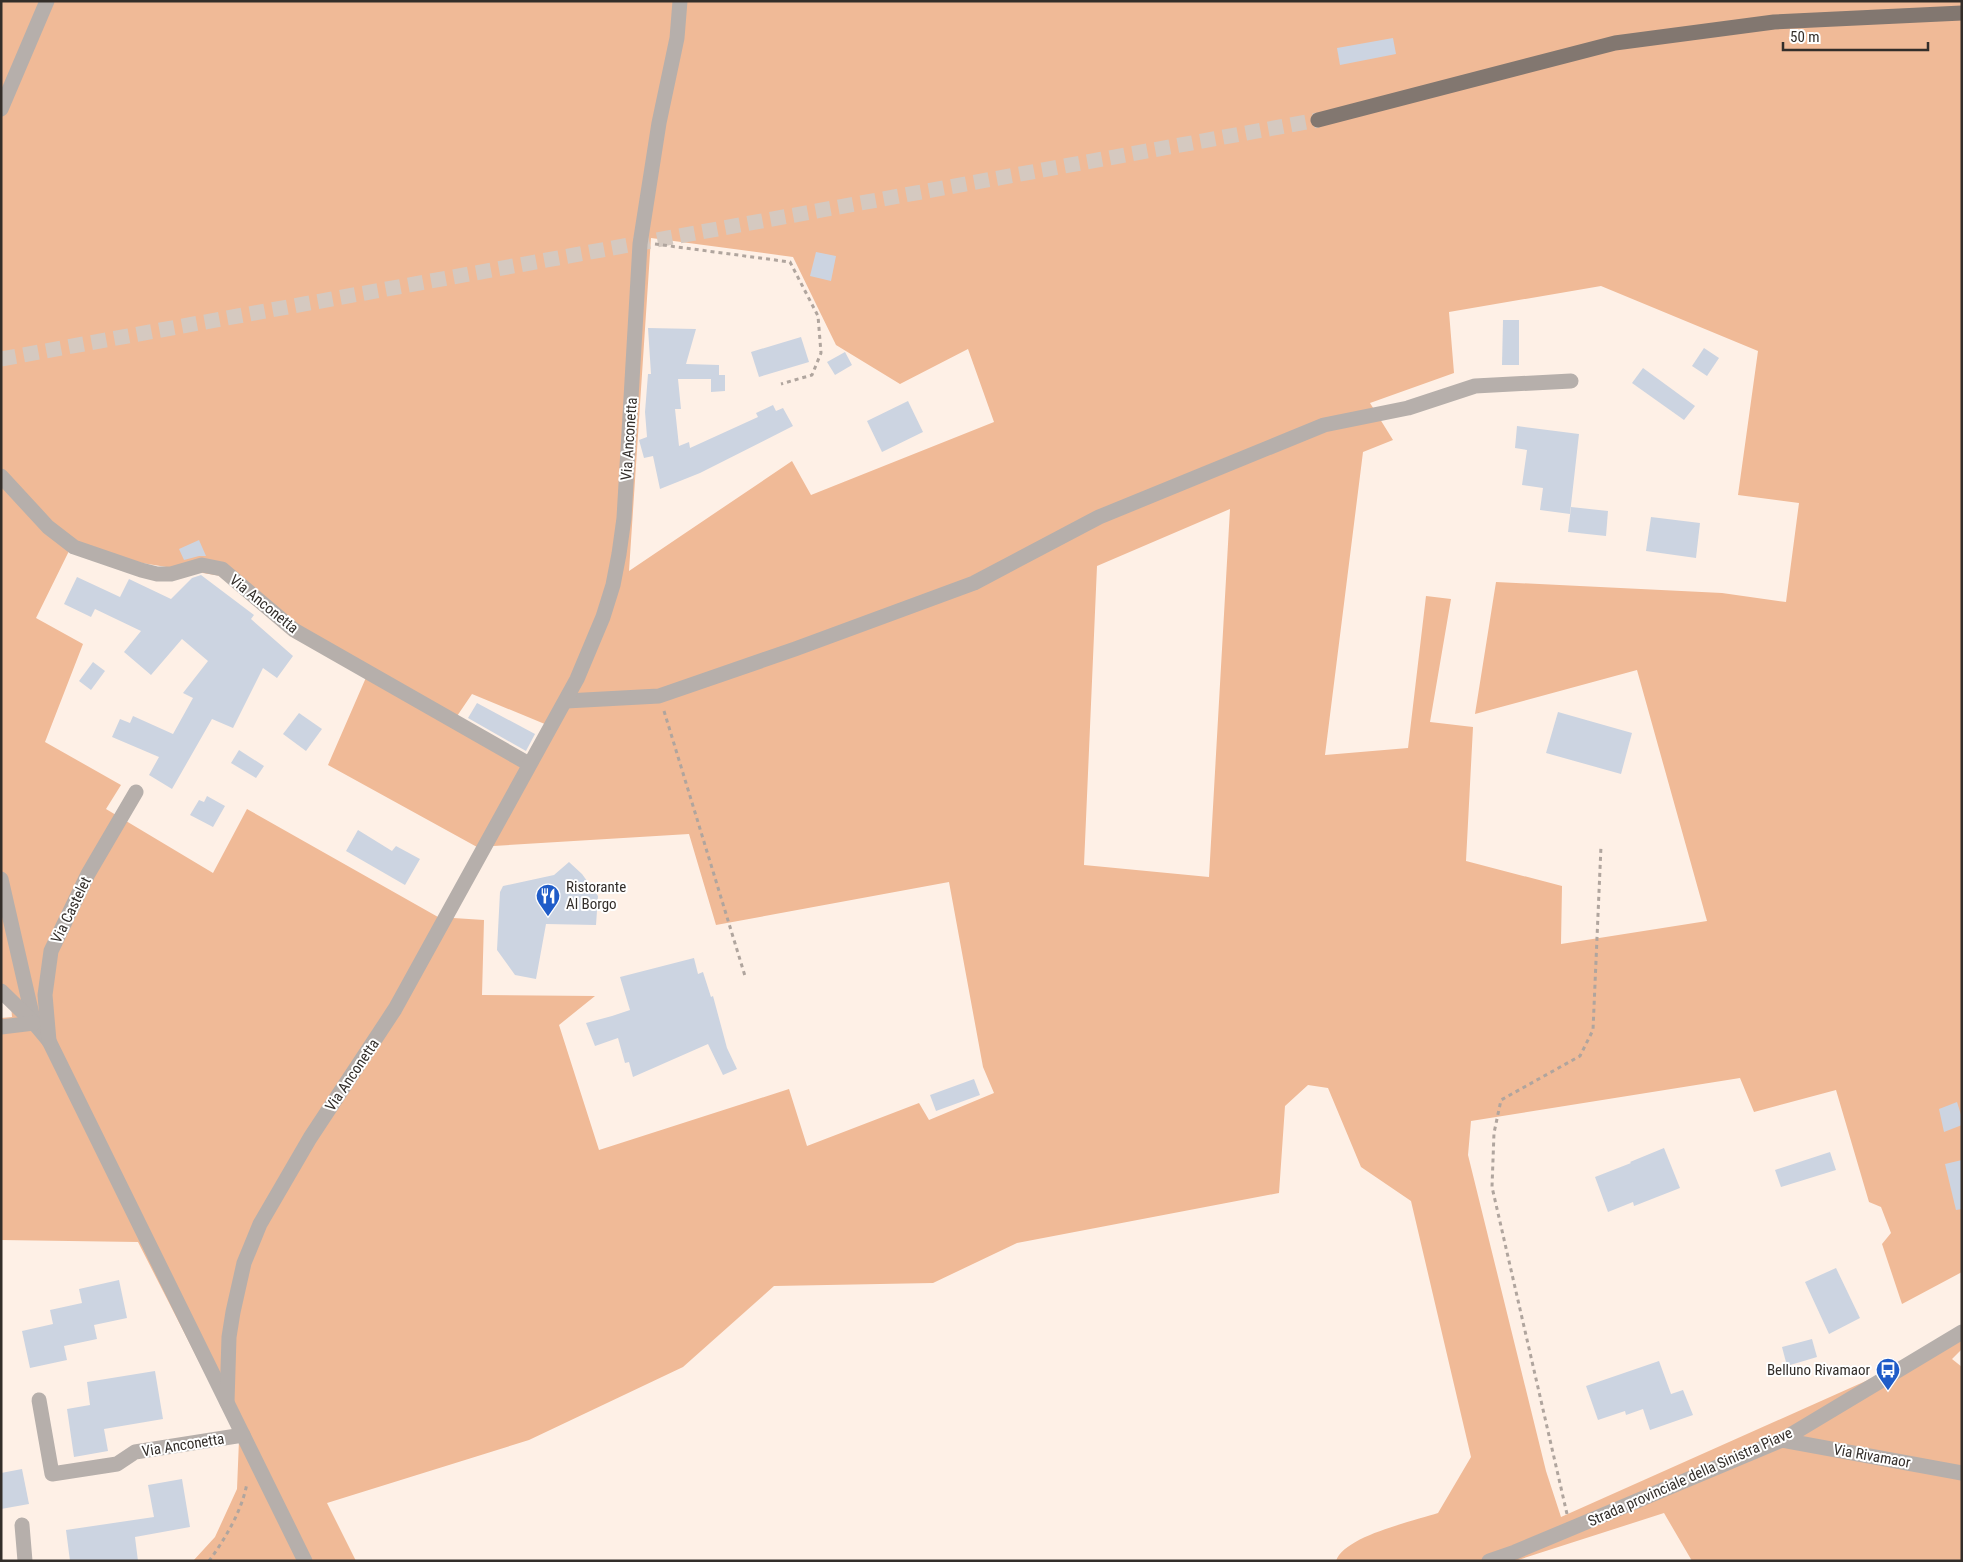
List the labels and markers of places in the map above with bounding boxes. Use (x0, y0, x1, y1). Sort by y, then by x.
place label: Ristorante Al Borgo (566, 878, 626, 913)
restaurant icon: Ristorante Al Borgo (535, 883, 561, 917)
bus stop icon: Belluno Rivamaor (1875, 1357, 1901, 1391)
place label: Belluno Rivamaor (1767, 1361, 1870, 1379)

